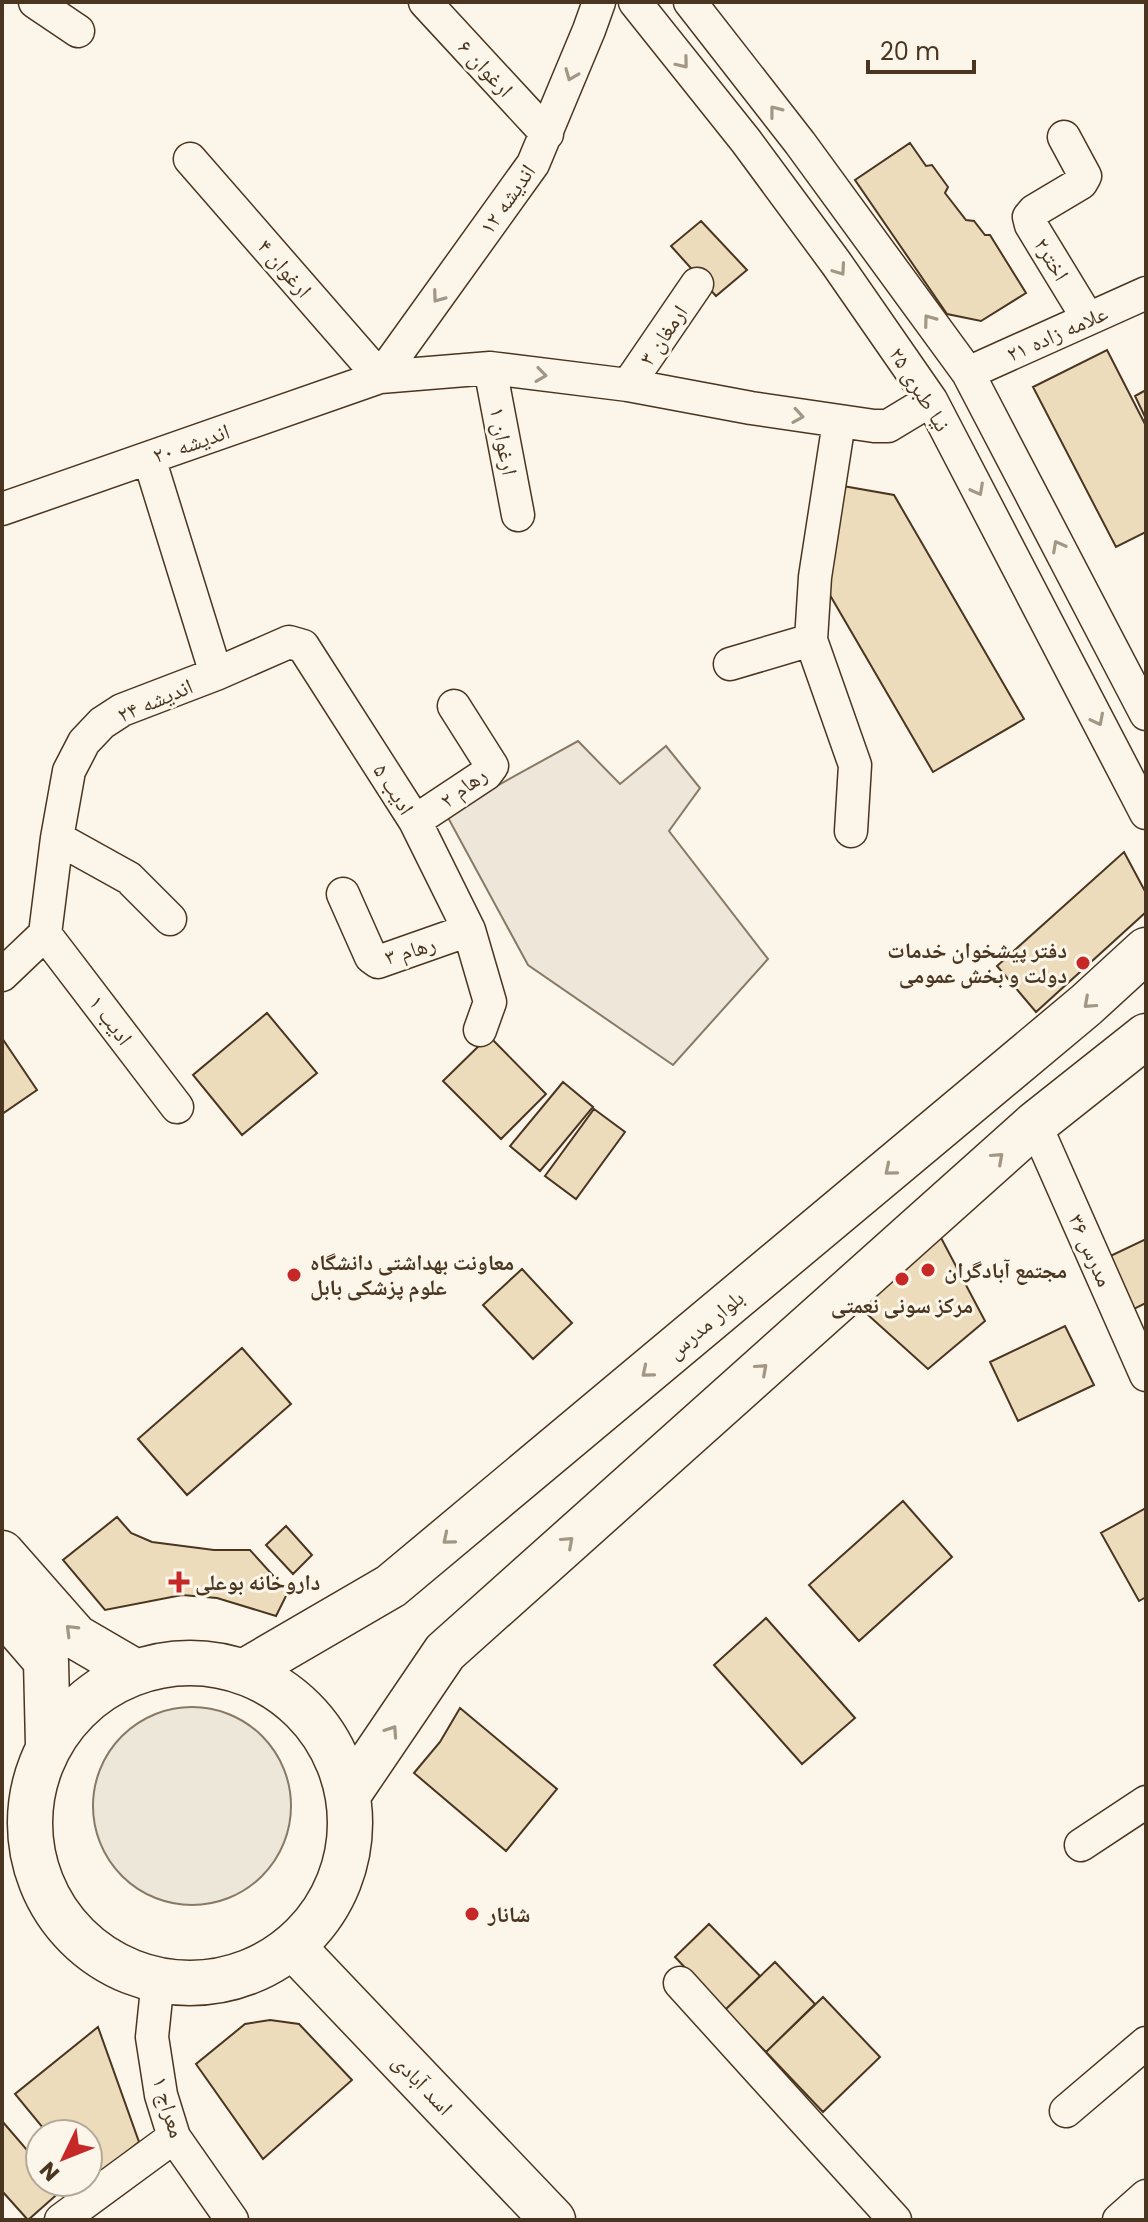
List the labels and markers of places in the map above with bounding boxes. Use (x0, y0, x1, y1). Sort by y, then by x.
place label: دفتر پیشخوان خدمات دولت و بخش عمومی (887, 935, 1067, 991)
marker: دفتر پیشخوان خدمات دولت و بخش عمومی (1074, 954, 1092, 972)
place label: معاونت بهداشتی دانشگاه علوم پزشکی بابل (310, 1247, 514, 1303)
place label: مجتمع آبادگران (944, 1255, 1067, 1286)
marker: مجتمع آبادگران (919, 1261, 937, 1279)
marker: معاونت بهداشتی دانشگاه علوم پزشکی بابل (285, 1266, 303, 1284)
marker: مرکز سونی نعمتی (893, 1270, 911, 1288)
place label: مرکز سونی نعمتی (831, 1290, 973, 1321)
place label: داروخانه بوعلی (195, 1567, 320, 1598)
marker: داروخانه بوعلی (170, 1573, 188, 1591)
place label: شانار (487, 1899, 530, 1930)
marker: شانار (463, 1905, 481, 1923)

